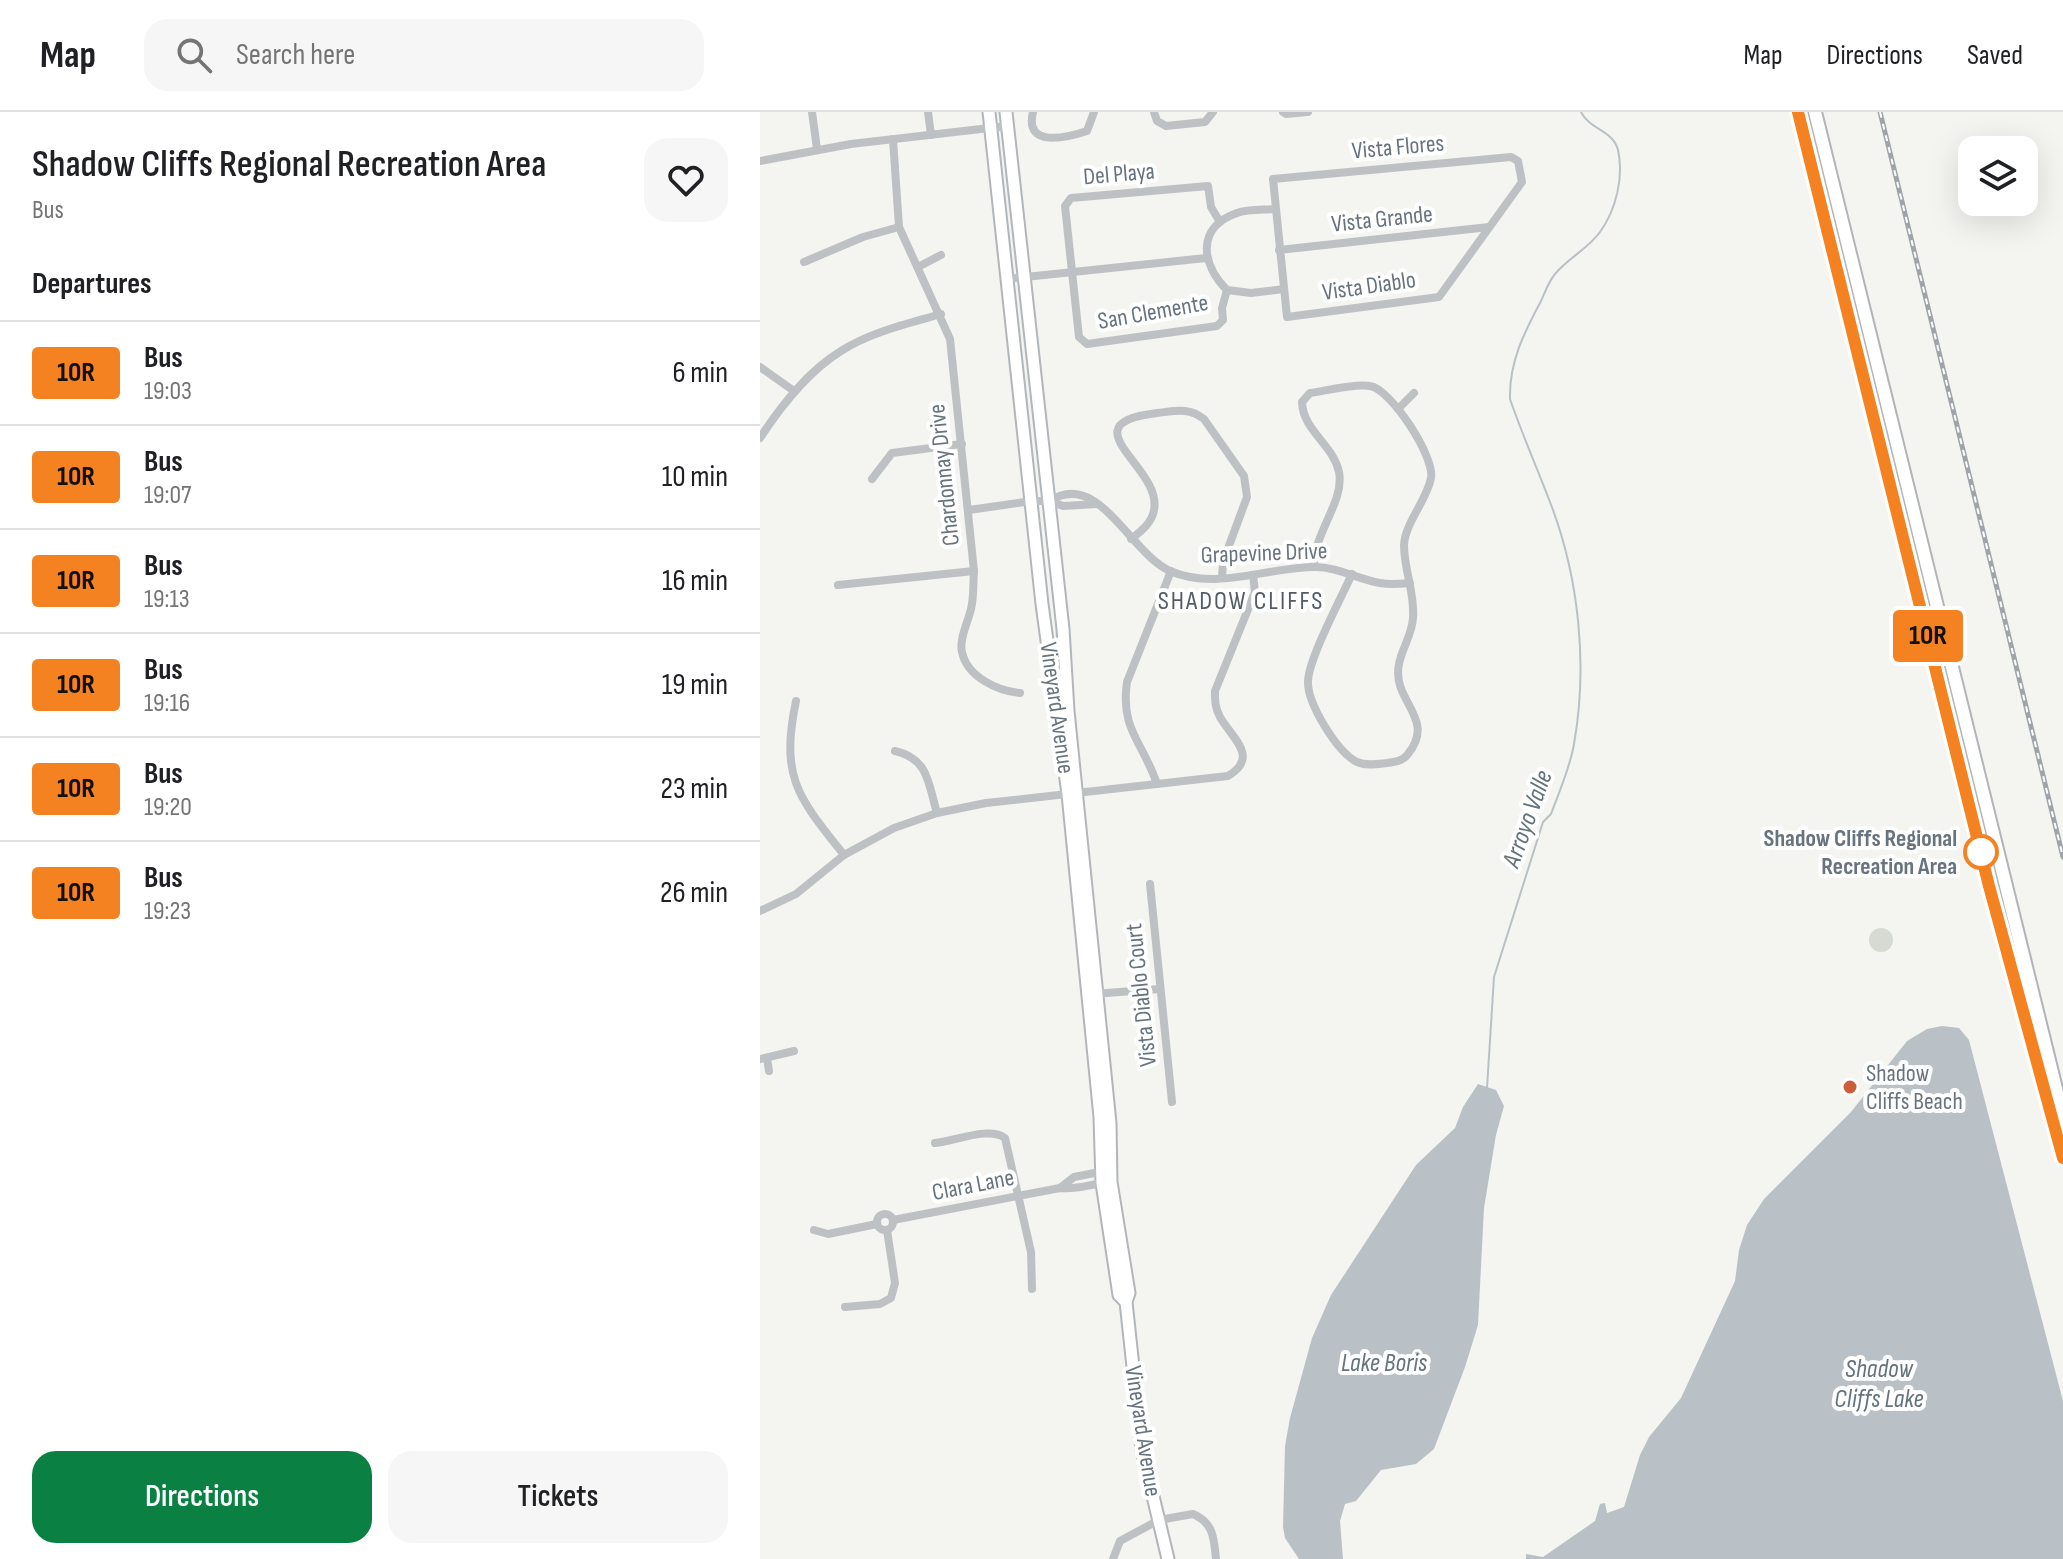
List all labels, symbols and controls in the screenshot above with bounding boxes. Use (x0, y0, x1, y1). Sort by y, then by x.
search box (144, 19, 704, 91)
text: Map (40, 33, 96, 78)
icon: search (172, 33, 216, 77)
text: Search here (236, 37, 355, 73)
text: Map (1744, 39, 1783, 72)
text: Directions (1827, 39, 1923, 72)
text: Saved (1967, 39, 2023, 72)
street label: Vista Flores (1351, 129, 1445, 165)
map controls (1958, 136, 2038, 216)
button: layers (1958, 136, 2038, 216)
button: heart (644, 138, 728, 222)
text: Shadow Cliffs Regional Recreation Area (32, 142, 546, 187)
street label: Del Playa (1082, 156, 1156, 192)
text: Bus (32, 195, 64, 226)
street label: Vista Grande (1330, 199, 1434, 239)
street label: Vista Diablo (1320, 265, 1418, 307)
text: Departures (32, 266, 152, 302)
street label: San Clemente (1096, 288, 1210, 336)
text: Bus (144, 340, 183, 376)
text: 6 min (672, 355, 728, 391)
text: 10R (57, 356, 95, 389)
text: 19:03 (144, 376, 192, 407)
street label: Chardonnay Drive (922, 403, 966, 547)
text: Bus (144, 444, 183, 480)
text: 10 min (662, 459, 728, 495)
text: 10R (57, 460, 95, 493)
text: 19:07 (144, 480, 191, 511)
street label: Grapevine Drive (1200, 536, 1328, 570)
text: Bus (144, 548, 183, 584)
text: 16 min (662, 563, 728, 599)
text: 10R (57, 564, 95, 597)
text: 19:13 (144, 584, 190, 615)
district label: SHADOW CLIFFS (1158, 586, 1324, 617)
line badge: 10R (1882, 610, 1974, 662)
text: 10R (1909, 619, 1947, 652)
street label: Vineyard Avenue (1033, 641, 1081, 775)
text: Bus (144, 652, 183, 688)
text: 19 min (662, 667, 728, 703)
text: 10R (57, 668, 95, 701)
text: 19:16 (144, 688, 190, 719)
text: Bus (144, 756, 183, 792)
water label: Arroyo Valle (1496, 766, 1560, 873)
text: 23 min (661, 771, 728, 807)
text: 10R (57, 772, 95, 805)
text: 19:20 (144, 792, 192, 823)
place label: Shadow Cliffs Regional Recreation Area (1764, 824, 1957, 881)
marker: Shadow Cliffs Regional Recreation Area (1964, 835, 1998, 869)
text: Bus (144, 860, 183, 896)
text: 26 min (660, 875, 728, 911)
text: 10R (57, 876, 95, 909)
text: 19:23 (144, 896, 191, 927)
street label: Vista Diablo Court (1119, 922, 1163, 1068)
place label: Shadow Cliffs Beach (1866, 1059, 1963, 1116)
marker: Shadow Cliffs Beach (1841, 1078, 1859, 1096)
street label: Clara Lane (930, 1163, 1016, 1207)
water label: Lake Boris (1341, 1348, 1427, 1379)
water label: Shadow Cliffs Lake (1834, 1354, 1924, 1415)
street label: Vineyard Avenue (1118, 1363, 1168, 1499)
button: Directions (32, 1451, 372, 1543)
button: Tickets (388, 1451, 728, 1543)

